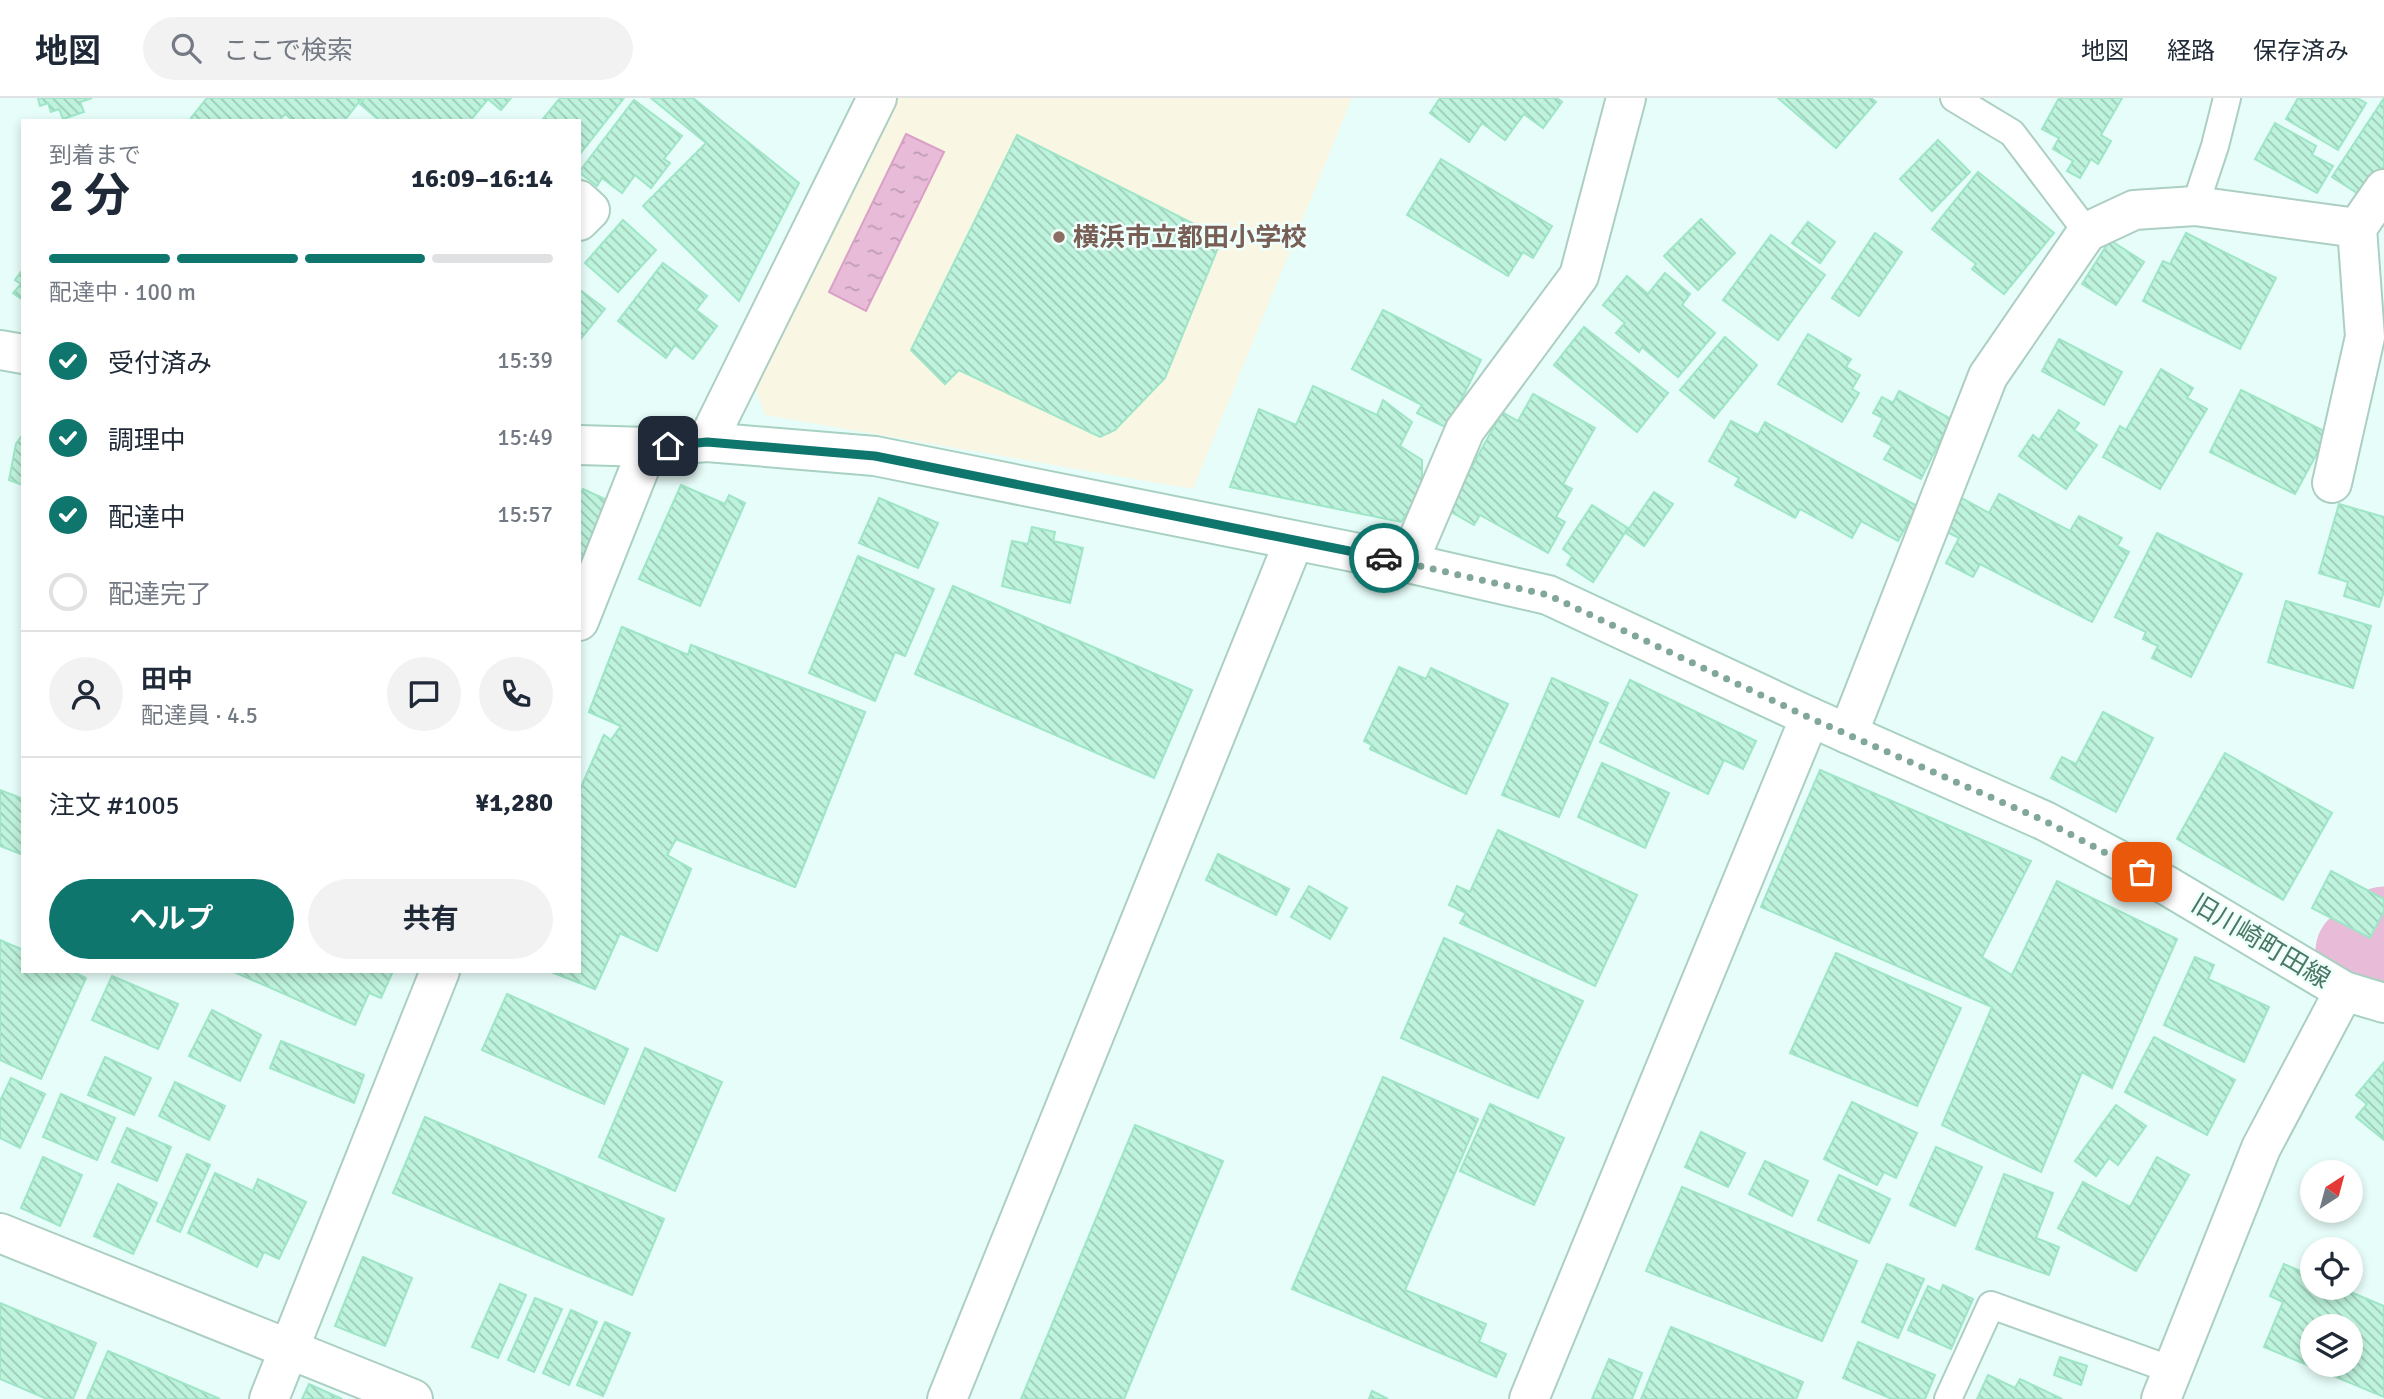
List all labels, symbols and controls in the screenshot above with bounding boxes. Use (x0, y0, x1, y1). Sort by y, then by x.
search box (143, 17, 633, 80)
icon: search (167, 29, 205, 67)
text: 地図 (35, 31, 101, 72)
text: ここで検索 (223, 35, 353, 67)
text: 地図 (2081, 36, 2129, 66)
text: 経路 (2167, 36, 2215, 66)
text: 保存済み (2253, 36, 2349, 66)
text: 到着まで (49, 141, 141, 170)
text: 16:09–16:14 (411, 163, 553, 195)
text: 2 分 (49, 168, 130, 224)
place label: 横浜市立都田小学校 (1073, 222, 1307, 254)
marker: 横浜市立都田小学校 (1051, 229, 1067, 245)
text: 配達中 · 100 m (49, 278, 196, 307)
icon: check (49, 342, 87, 380)
text: 15:39 (497, 346, 553, 375)
text: 受付済み (108, 348, 212, 380)
pin (638, 416, 698, 476)
icon: check (49, 419, 87, 457)
text: 15:49 (497, 423, 553, 452)
text: 調理中 (108, 425, 186, 457)
icon: home (649, 427, 687, 465)
icon: check (49, 496, 87, 534)
text: 15:57 (497, 500, 553, 529)
text: 配達中 (108, 502, 186, 534)
courier (1349, 523, 1419, 593)
icon: car (1365, 539, 1403, 577)
text: 配達完了 (108, 579, 212, 611)
button: person (49, 657, 123, 731)
button: chat (387, 657, 461, 731)
button: phone (479, 657, 553, 731)
text: 田中 (141, 664, 193, 696)
text: 配達員 · 4.5 (141, 701, 258, 730)
text: ¥1,280 (475, 787, 553, 819)
text: 注文 #1005 (49, 790, 180, 822)
pin (2112, 842, 2172, 902)
icon: bag (2123, 853, 2161, 891)
button: ヘルプ (49, 879, 294, 959)
button: 共有 (308, 879, 553, 959)
street label: 旧川崎町田線 (2185, 888, 2336, 996)
north arrow (2300, 1160, 2362, 1223)
map controls (2300, 1160, 2363, 1377)
button: locate (2300, 1237, 2363, 1300)
button: layers (2300, 1314, 2363, 1377)

